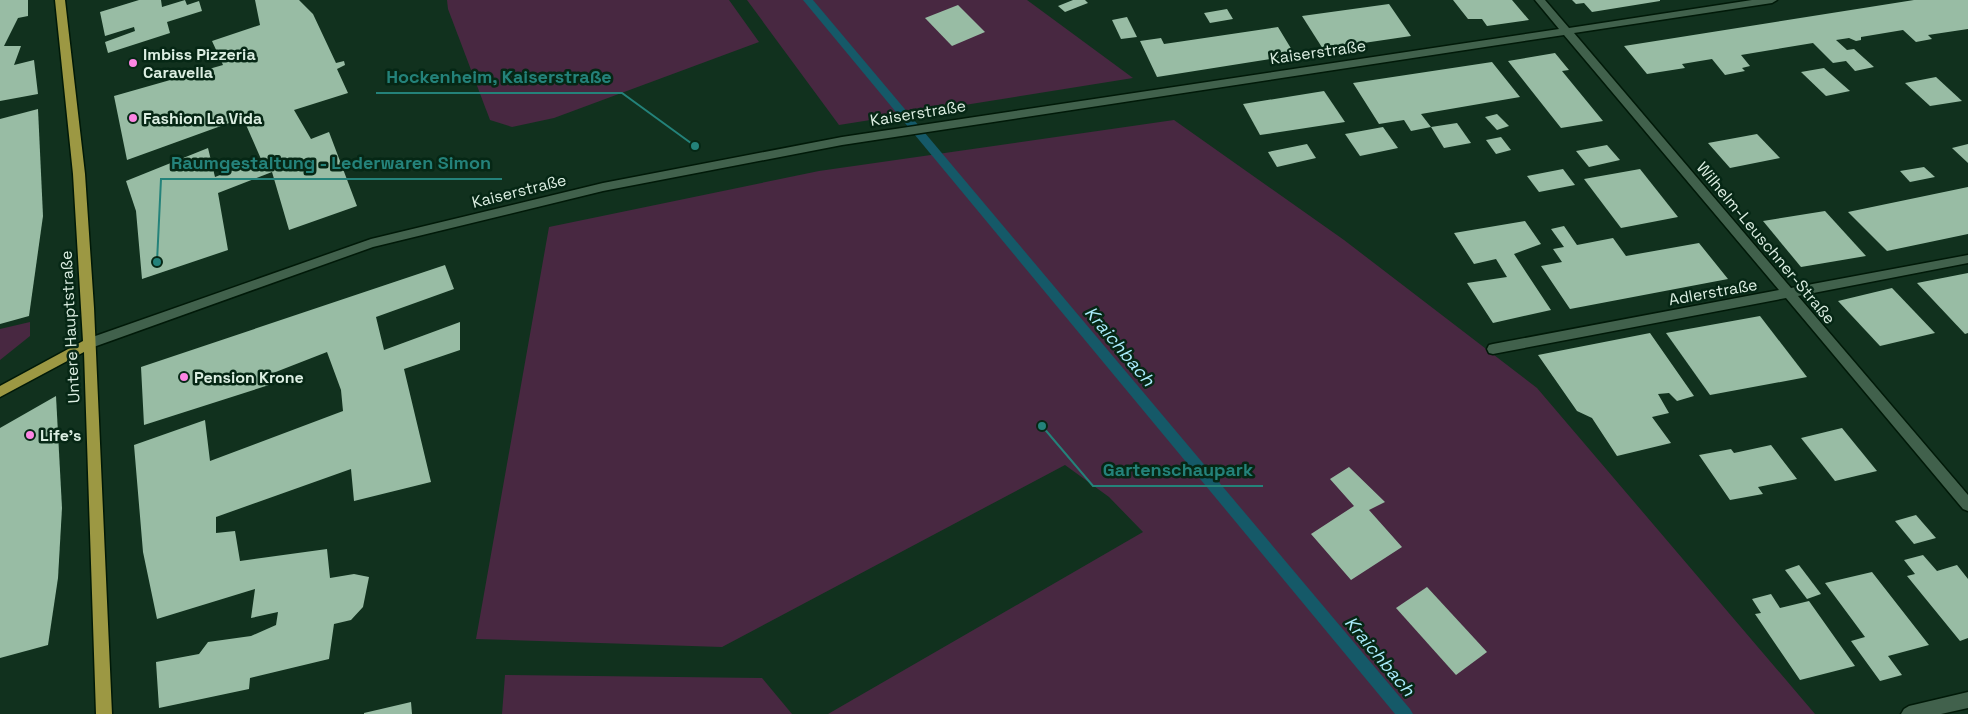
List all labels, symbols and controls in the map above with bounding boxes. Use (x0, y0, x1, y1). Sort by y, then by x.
street label: Kaiserstraße (1269, 35, 1367, 69)
place label: Imbiss Pizzeria Caravella (143, 44, 256, 83)
marker: Imbiss Pizzeria Caravella (127, 57, 139, 69)
callout: Hockenheim, Kaiserstraße (376, 60, 622, 93)
text: Hockenheim, Kaiserstraße (386, 65, 612, 88)
street label: Kaiserstraße (869, 95, 967, 131)
place label: Fashion La Vida (143, 108, 262, 129)
marker: Fashion La Vida (127, 112, 139, 124)
callout: Raumgestaltung - Lederwaren Simon (161, 146, 502, 179)
text: Raumgestaltung - Lederwaren Simon (171, 151, 491, 174)
street label: Wilhelm-Leuschner-Straße (1692, 157, 1840, 329)
street label: Kaiserstraße (470, 169, 568, 213)
street label: Untere Hauptstraße (56, 250, 84, 404)
street label: Adlerstraße (1667, 274, 1759, 310)
water label: Kraichbach (1080, 301, 1161, 391)
place label: Pension Krone (194, 367, 304, 388)
marker: Pension Krone (178, 371, 190, 383)
place label: Life's (40, 425, 81, 446)
marker: Life's (24, 429, 36, 441)
callout: Gartenschaupark (1093, 453, 1263, 486)
text: Gartenschaupark (1103, 458, 1253, 481)
water label: Kraichbach (1340, 611, 1421, 701)

